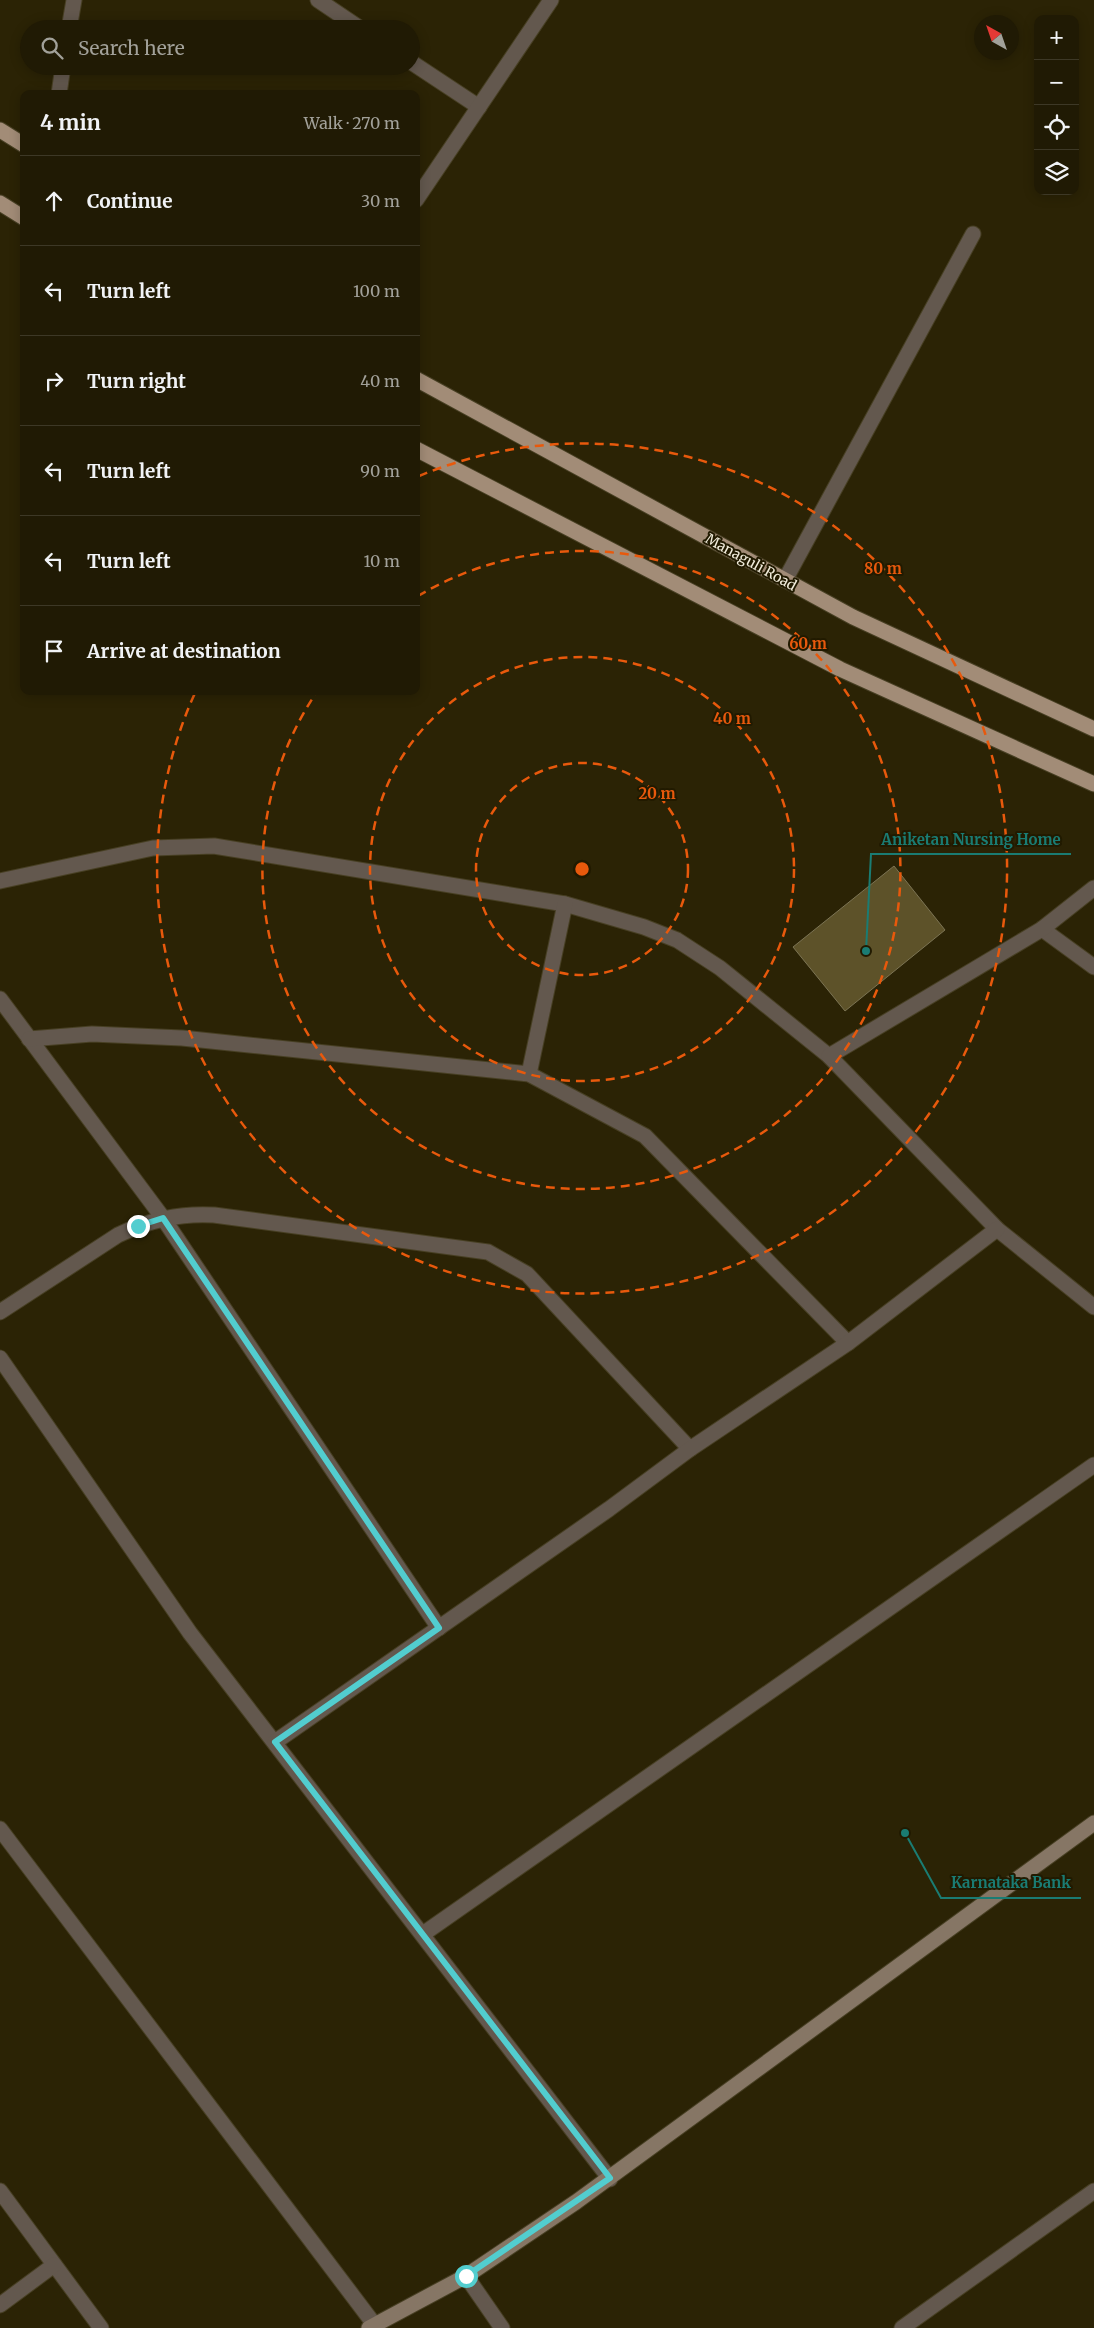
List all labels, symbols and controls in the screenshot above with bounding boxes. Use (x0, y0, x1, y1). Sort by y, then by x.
north arrow (974, 15, 1019, 60)
map controls (1034, 15, 1079, 195)
button: + (1034, 15, 1079, 60)
search box (20, 20, 420, 75)
icon: search (38, 34, 66, 62)
text: Search here (78, 36, 185, 60)
button: − (1034, 60, 1079, 105)
button: locate (1034, 105, 1079, 150)
text: 4 min (40, 109, 101, 136)
text: Walk · 270 m (304, 113, 400, 133)
button: layers (1034, 150, 1079, 195)
icon: ahead (40, 187, 68, 215)
text: Continue (87, 189, 173, 213)
text: 30 m (361, 191, 400, 211)
icon: left (40, 277, 68, 305)
text: Turn left (87, 279, 171, 303)
text: 100 m (353, 281, 400, 301)
icon: right (40, 367, 68, 395)
text: Turn right (87, 369, 186, 393)
text: 40 m (360, 371, 400, 391)
icon: left (40, 457, 68, 485)
text: Turn left (87, 459, 171, 483)
text: 90 m (360, 461, 400, 481)
street label: Managuli Road (702, 530, 800, 595)
icon: left (40, 547, 68, 575)
text: Turn left (87, 549, 171, 573)
text: 10 m (363, 551, 400, 571)
text: 80 m (864, 559, 902, 578)
text: 60 m (789, 634, 827, 653)
icon: arrive (40, 637, 68, 665)
text: Arrive at destination (87, 639, 281, 663)
text: 40 m (713, 709, 751, 728)
text: 20 m (638, 784, 676, 803)
callout: Aniketan Nursing Home (871, 824, 1071, 854)
text: Aniketan Nursing Home (880, 830, 1061, 849)
centre of rings (573, 860, 591, 878)
route end (127, 1215, 150, 1238)
callout: Karnataka Bank (941, 1868, 1081, 1898)
text: Karnataka Bank (951, 1873, 1071, 1892)
route start (455, 2265, 478, 2288)

